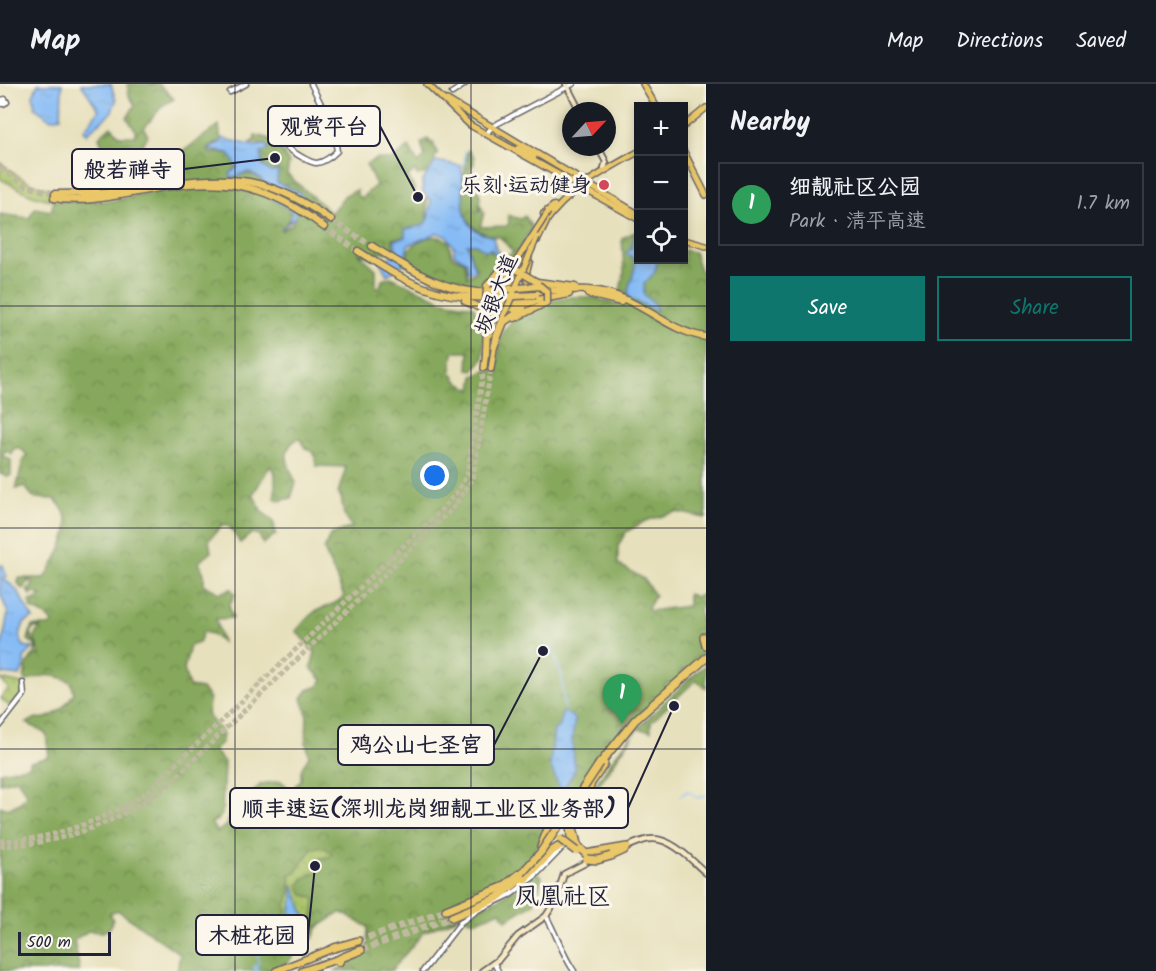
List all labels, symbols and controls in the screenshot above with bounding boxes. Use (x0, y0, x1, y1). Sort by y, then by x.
text: Map (30, 19, 81, 64)
text: Map (887, 25, 923, 58)
text: Directions (956, 25, 1043, 58)
text: Saved (1076, 25, 1126, 58)
north arrow (562, 102, 616, 156)
map controls (634, 102, 688, 264)
button: + (634, 102, 688, 156)
text: Nearby (730, 102, 810, 144)
callout: 观赏平台 (268, 106, 380, 146)
text: 观赏平台 (280, 111, 368, 146)
callout: 般若禅寺 (72, 149, 184, 189)
text: 般若禅寺 (84, 154, 172, 189)
button: − (634, 156, 688, 210)
place label: 乐刻·运动健身 (461, 170, 592, 203)
text: 细靓社区公园 (789, 171, 921, 206)
marker: 乐刻·运动健身 (597, 178, 611, 192)
text: 1 (748, 188, 755, 220)
text: 1.7 km (1076, 188, 1130, 220)
text: Park · 清平高速 (789, 206, 926, 238)
button: locate (634, 210, 688, 264)
street label: 坂银大道 (467, 249, 528, 340)
button: Save (730, 276, 925, 341)
button: Share (937, 276, 1132, 341)
your location (420, 461, 449, 490)
pin: 1 (602, 674, 642, 724)
callout: 鸡公山七圣宫 (338, 725, 494, 765)
text: 鸡公山七圣宫 (350, 729, 482, 764)
callout: 顺丰速运(深圳龙岗细靓工业区业务部) (230, 788, 628, 828)
text: 顺丰速运(深圳龙岗细靓工业区业务部) (242, 793, 616, 828)
district label: 凤凰社区 (515, 878, 611, 917)
callout: 木桩花园 (196, 915, 308, 955)
text: 木桩花园 (208, 920, 296, 955)
scale bar (18, 929, 111, 956)
text: 500 m (27, 930, 71, 955)

